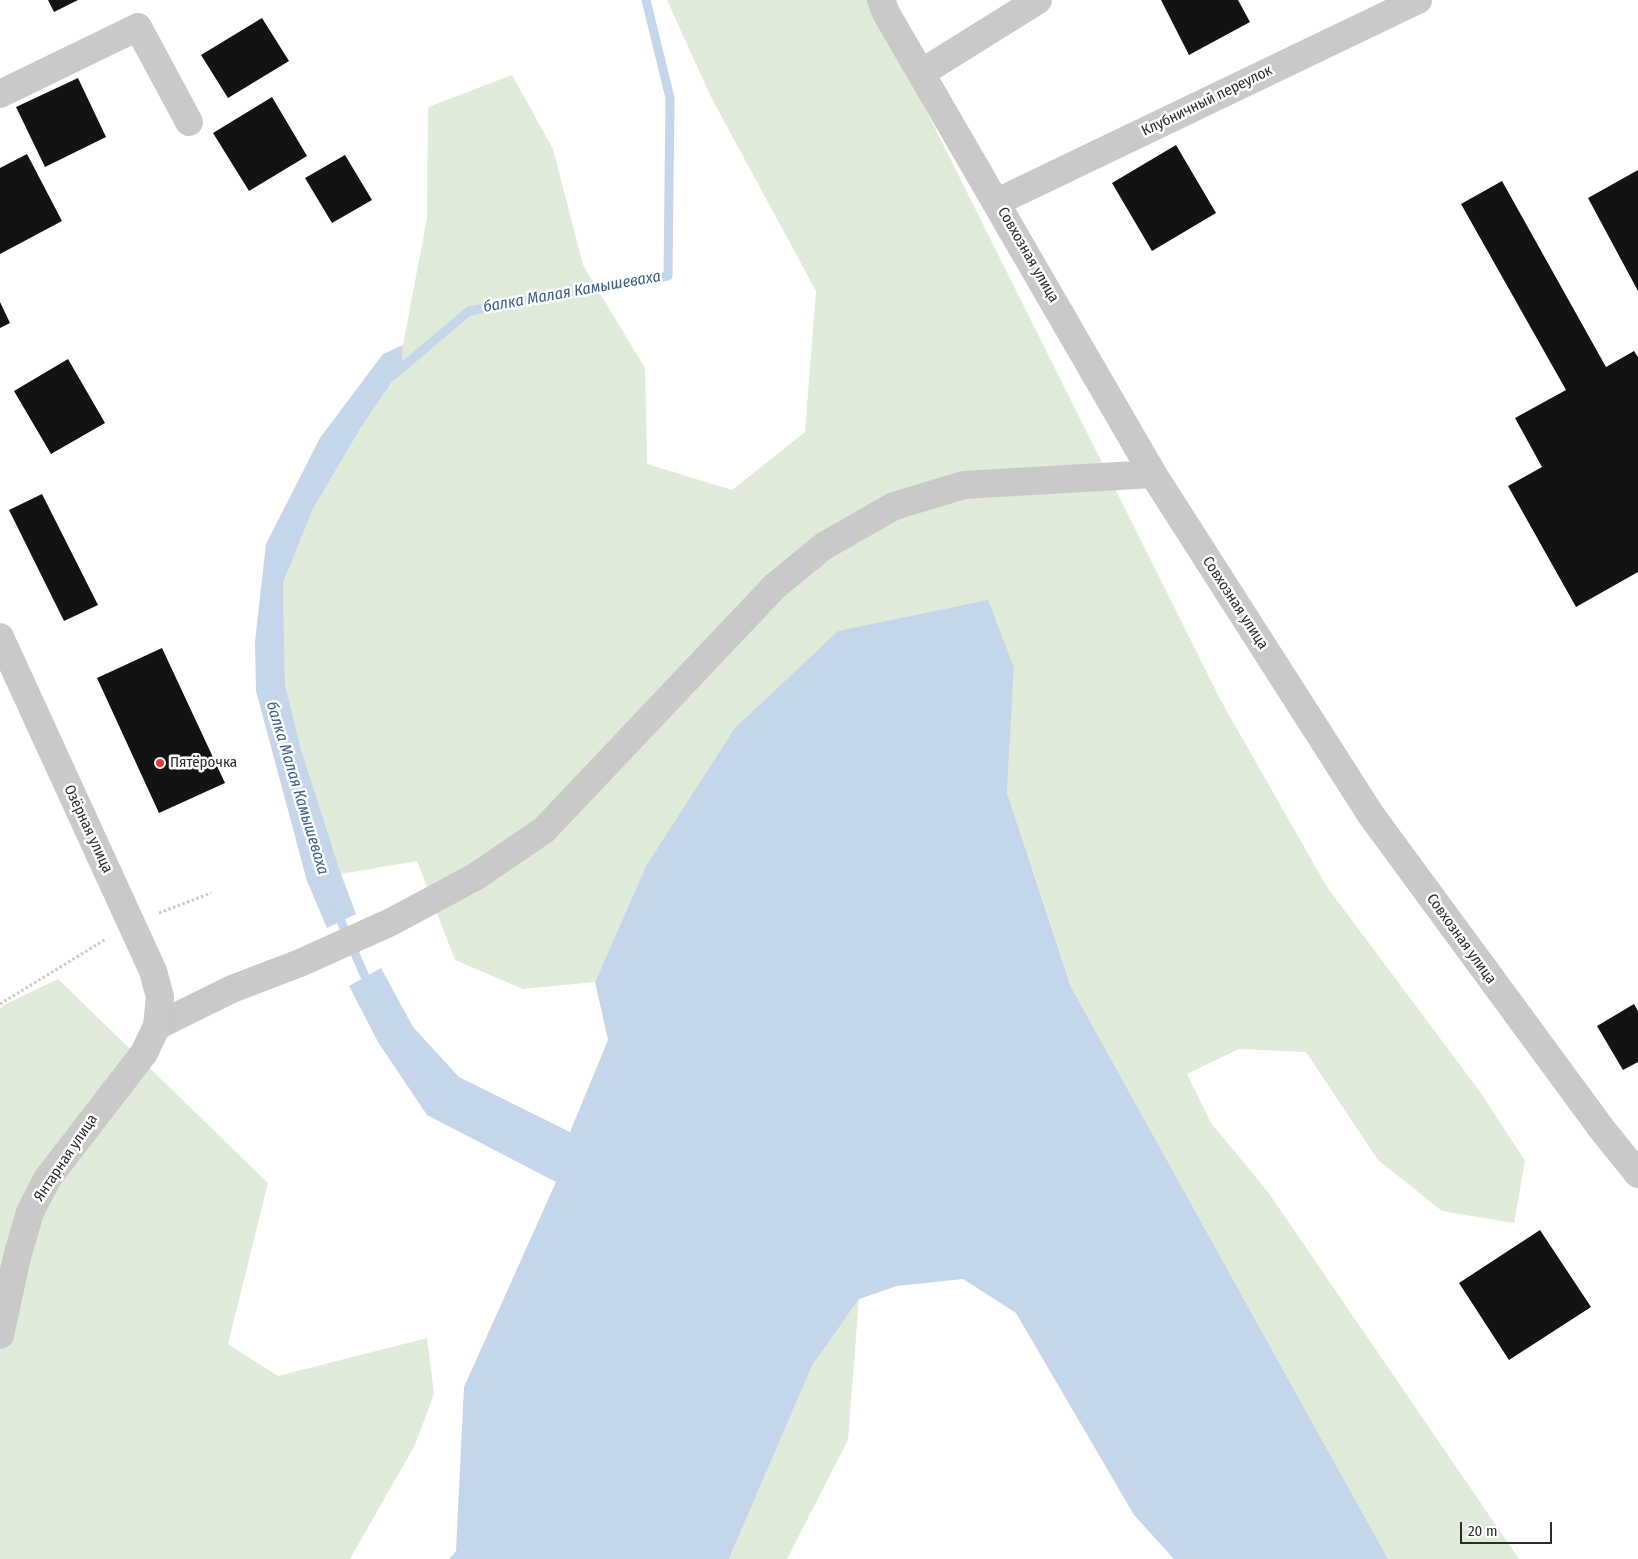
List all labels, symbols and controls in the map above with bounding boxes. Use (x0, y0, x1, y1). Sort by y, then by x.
street label: Клубничный переулок (1139, 62, 1275, 140)
street label: Совхозная улица (993, 204, 1063, 306)
water label: балка Малая Камышеваха (482, 267, 662, 317)
street label: Совхозная улица (1198, 553, 1272, 653)
water label: балка Малая Камышеваха (262, 699, 332, 877)
place label: Пятёрочка (170, 754, 237, 772)
marker: Пятёрочка (154, 757, 166, 769)
street label: Озёрная улица (60, 782, 116, 876)
street label: Совхозная улица (1422, 890, 1500, 988)
street label: Янтарная улица (30, 1111, 102, 1205)
scale bar (1463, 1512, 1556, 1544)
text: 20 m (1468, 1522, 1498, 1540)

